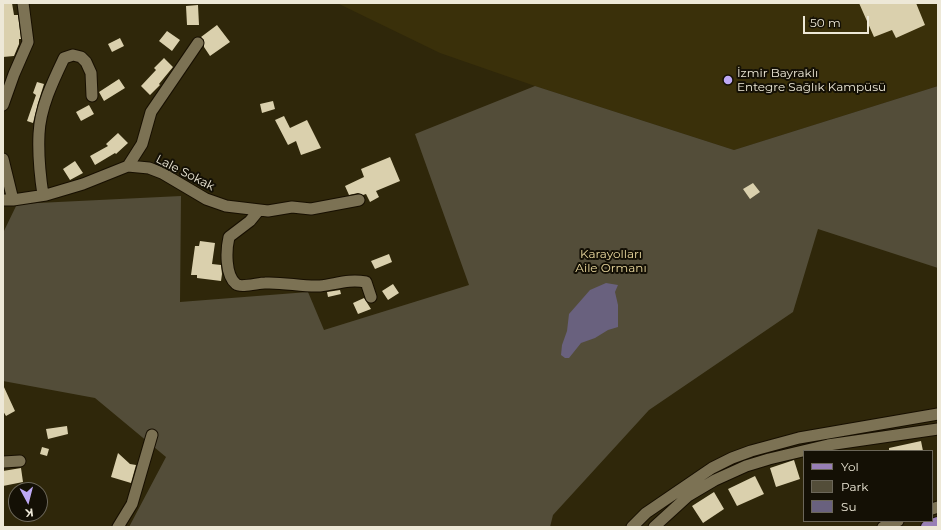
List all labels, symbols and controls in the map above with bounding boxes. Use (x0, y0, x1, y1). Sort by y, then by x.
scale bar (805, 8, 871, 34)
text: 50 m (810, 15, 841, 30)
place label: İzmir Bayraklı Entegre Sağlık Kampüsü (737, 66, 886, 94)
marker: İzmir Bayraklı Entegre Sağlık Kampüsü (722, 74, 734, 86)
street label: Lale Sokak (153, 152, 217, 194)
park label: Karayolları Aile Ormanı (575, 247, 647, 275)
legend (803, 450, 933, 522)
text: Yol (841, 459, 859, 474)
text: Park (841, 479, 868, 494)
north arrow (8, 482, 48, 522)
text: Su (841, 499, 856, 514)
text: K (24, 505, 34, 520)

